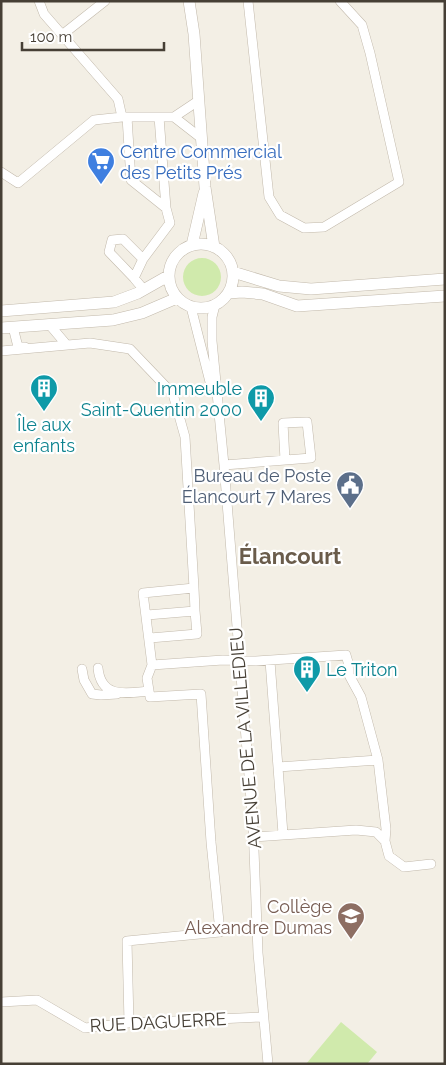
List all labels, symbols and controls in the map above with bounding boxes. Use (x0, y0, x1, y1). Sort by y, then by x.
scale bar (22, 20, 165, 52)
text: 100 m (30, 28, 72, 46)
place label: Centre Commercial des Petits Prés (120, 141, 282, 183)
supermarket icon: Centre Commercial des Petits Prés (86, 146, 116, 185)
building icon: Île aux enfants (29, 373, 59, 412)
place label: Immeuble Saint-Quentin 2000 (81, 378, 242, 420)
building icon: Immeuble Saint-Quentin 2000 (246, 383, 276, 422)
place label: Île aux enfants (13, 413, 75, 456)
place label: Bureau de Poste Élancourt 7 Mares (182, 465, 331, 507)
public building icon: Bureau de Poste Élancourt 7 Mares (335, 470, 365, 509)
district label: Élancourt (239, 543, 342, 569)
street label: AVENUE DE LA VILLEDIEU (225, 626, 265, 850)
building icon: Le Triton (292, 654, 322, 693)
place label: Le Triton (326, 659, 398, 680)
place label: Collège Alexandre Dumas (184, 896, 332, 938)
school or university icon: Collège Alexandre Dumas (336, 901, 366, 940)
street label: RUE DAGUERRE (89, 1008, 227, 1036)

